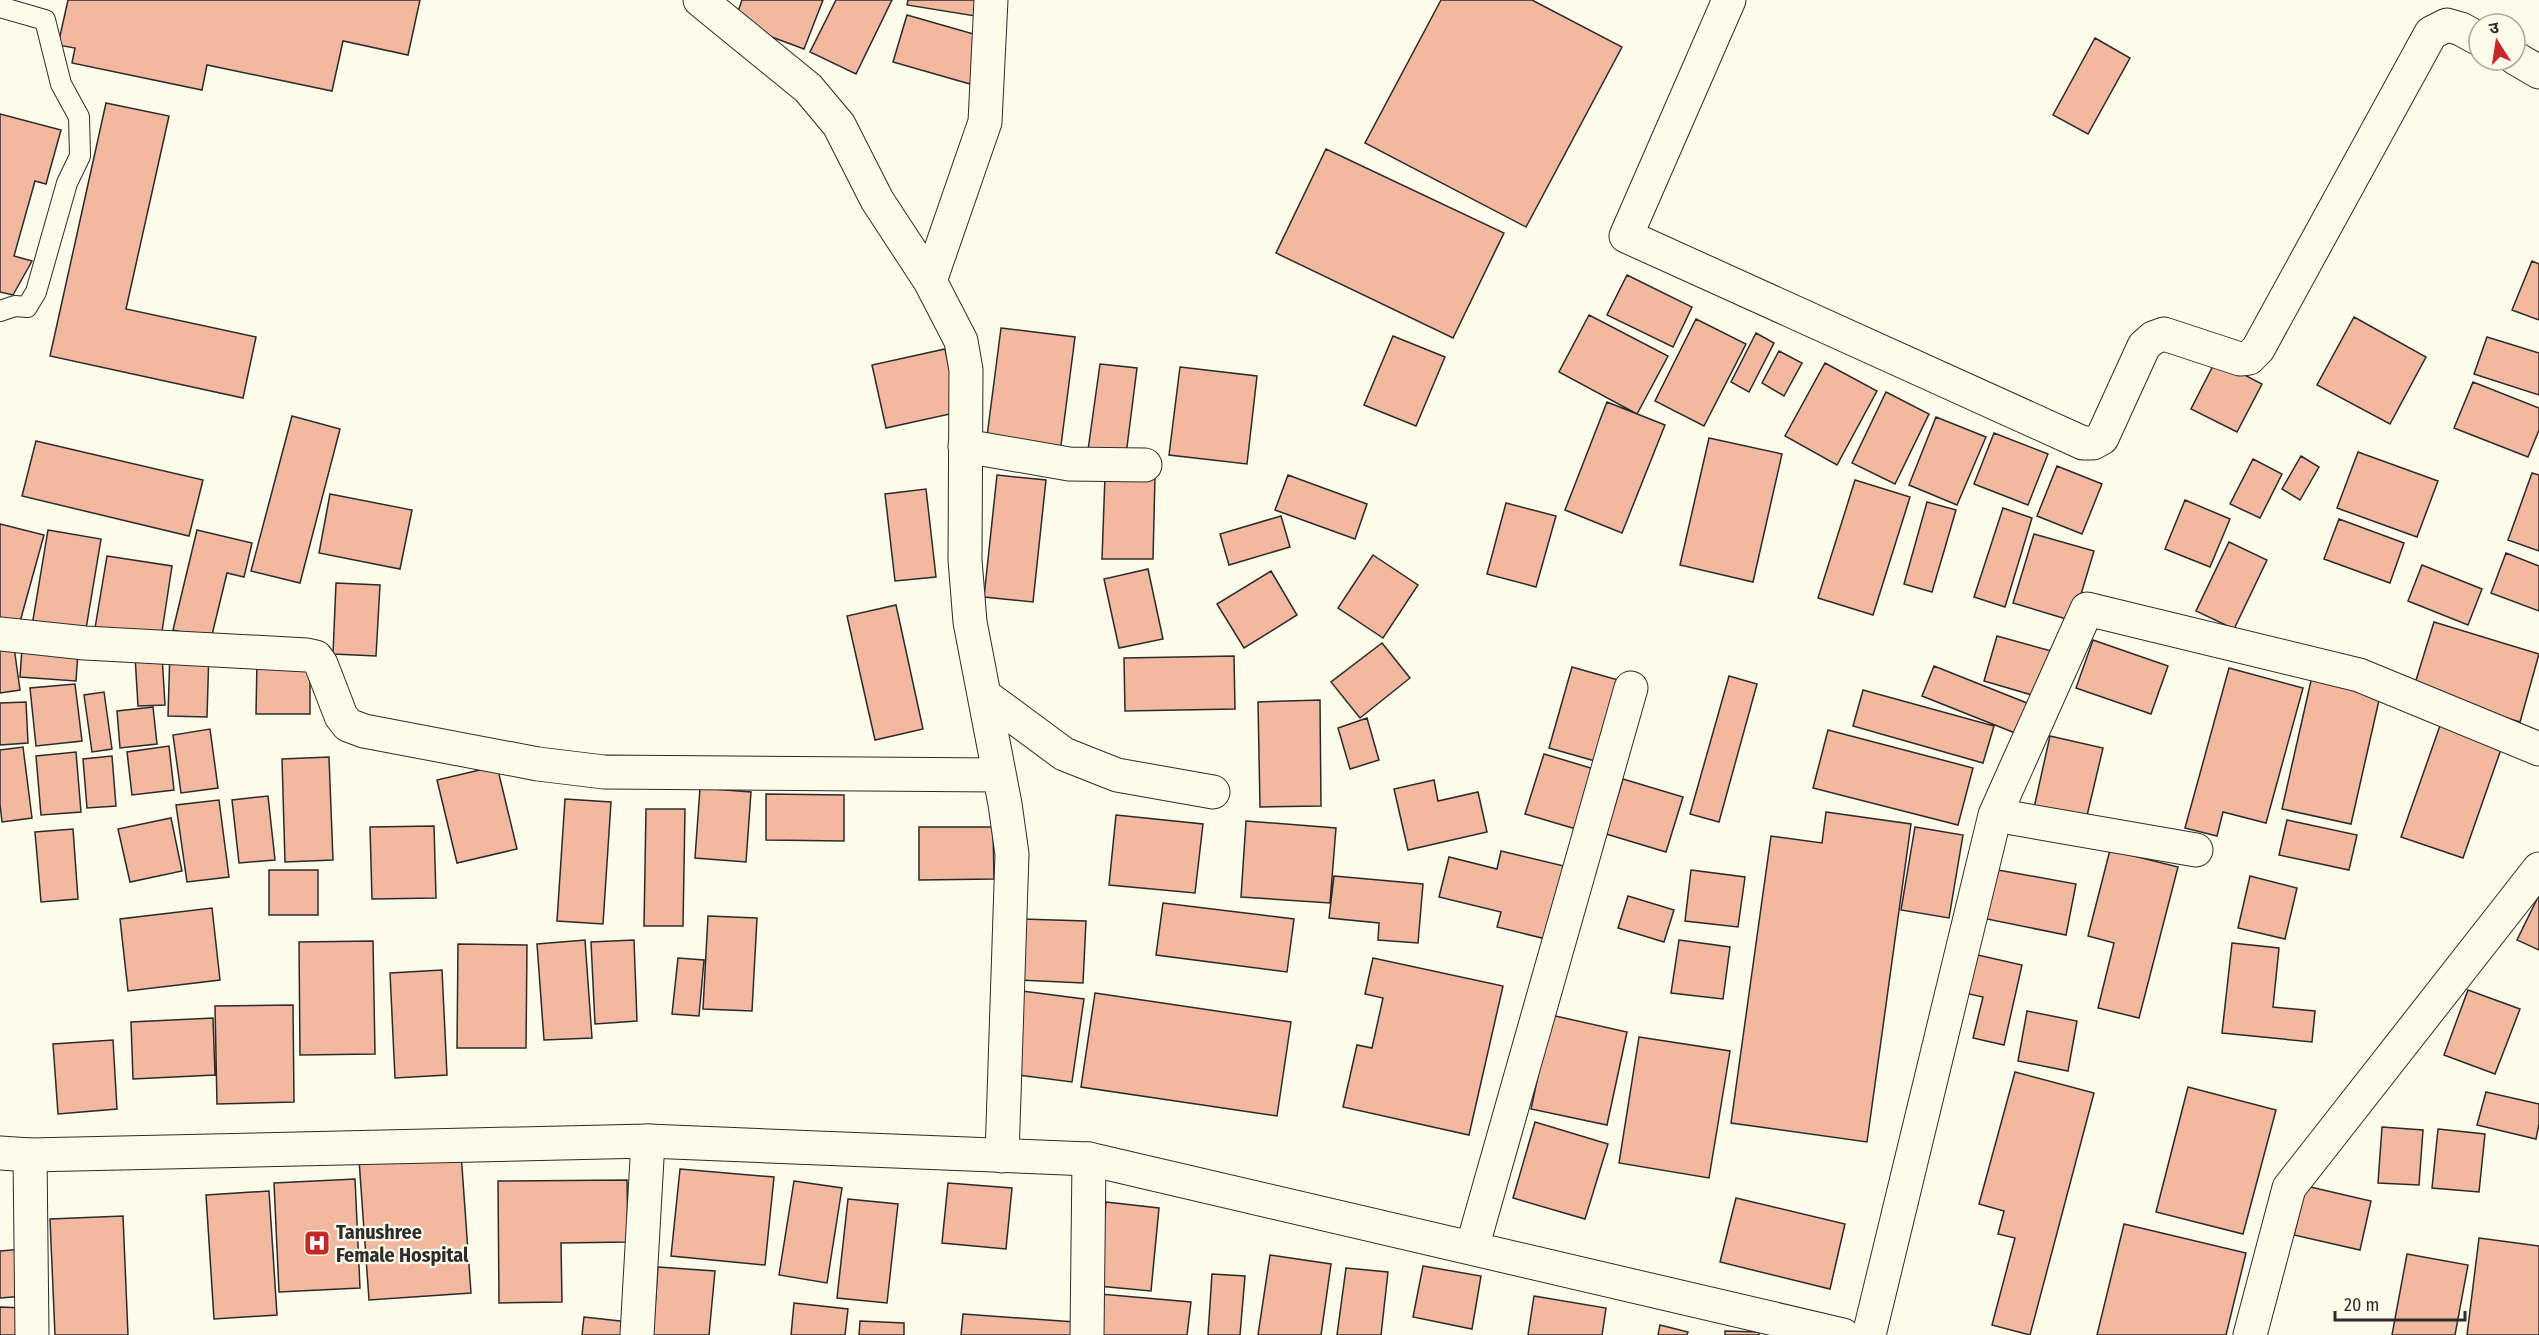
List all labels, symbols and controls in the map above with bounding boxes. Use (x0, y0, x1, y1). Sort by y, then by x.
north arrow (2467, 12, 2527, 72)
text: उ (2487, 17, 2501, 38)
place label: Tanushree Female Hospital (336, 1220, 469, 1267)
hospital icon: Tanushree Female Hospital (302, 1228, 332, 1258)
scale bar (2335, 1284, 2466, 1322)
text: 20 m (2344, 1294, 2379, 1316)

